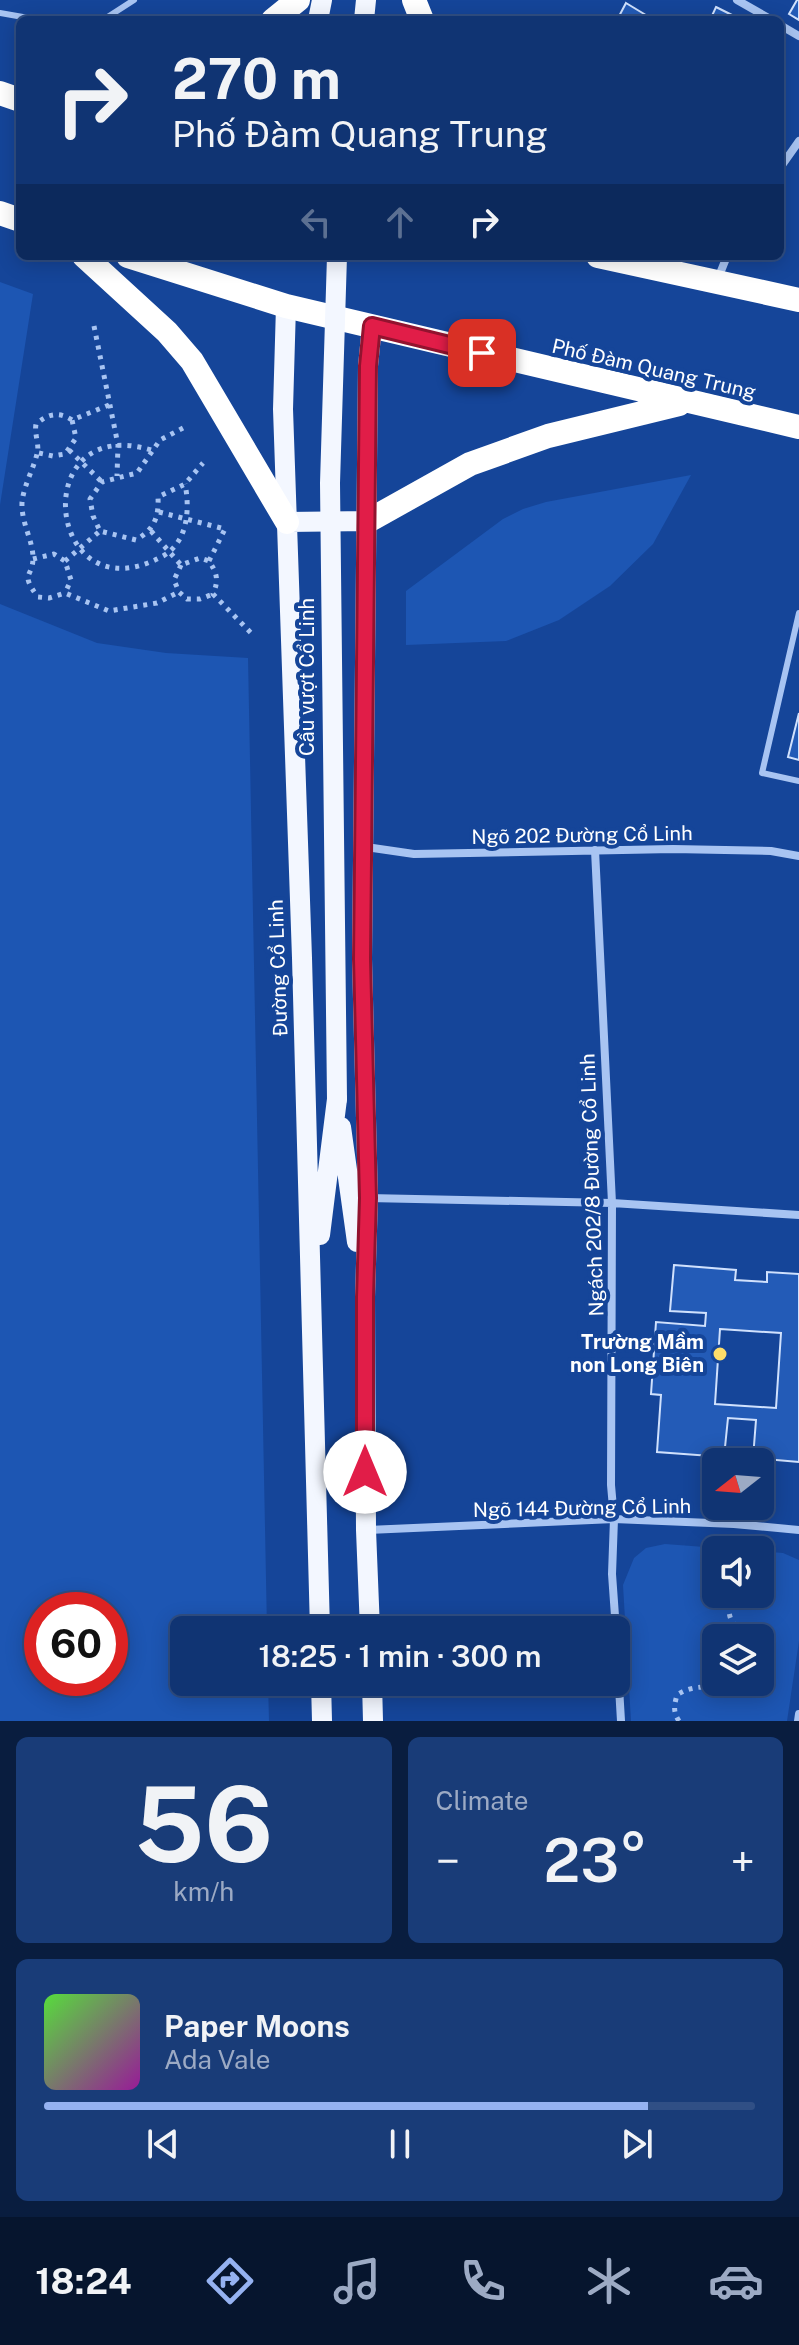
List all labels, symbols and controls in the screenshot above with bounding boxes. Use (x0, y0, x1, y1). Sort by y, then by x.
text: 270 m (172, 46, 341, 112)
icon: right (40, 48, 144, 152)
text: Phố Đàm Quang Trung (172, 113, 548, 155)
icon: left (294, 200, 338, 244)
icon: ahead (378, 200, 422, 244)
icon: right (462, 200, 506, 244)
pin (448, 319, 516, 387)
icon: arrive (460, 331, 504, 375)
street label: Phố Đàm Quang Trung (550, 334, 758, 404)
street label: Cầu vượt Cổ Linh (295, 598, 319, 756)
street label: Ngõ 202 Đường Cổ Linh (471, 821, 693, 849)
street label: Đường Cổ Linh (264, 899, 292, 1037)
street label: Ngách 202/8 Đường Cổ Linh (575, 1053, 609, 1317)
place label: Trường Mầm non Long Biên (570, 1330, 704, 1377)
marker: Trường Mầm non Long Biên (711, 1345, 729, 1363)
position arrow (323, 1430, 407, 1514)
north arrow (702, 1448, 774, 1520)
map controls (702, 1448, 774, 1696)
street label: Ngõ 144 Đường Cổ Linh (473, 1494, 691, 1522)
button: sound (702, 1536, 774, 1608)
speed limit sign: 60 (24, 1592, 128, 1696)
button: layers (702, 1624, 774, 1696)
text: 18:25 · 1 min · 300 m (258, 1638, 542, 1674)
text: 56 (134, 1763, 273, 1885)
text: Climate (436, 1785, 529, 1816)
text: 23° (543, 1825, 647, 1896)
text: − (436, 1835, 460, 1887)
text: + (731, 1835, 755, 1887)
text: km/h (173, 1876, 234, 1907)
text: Paper Moons (164, 2008, 350, 2044)
text: Ada Vale (164, 2044, 270, 2075)
icon: previous (141, 2122, 185, 2166)
icon: pause (378, 2122, 422, 2166)
icon: next (615, 2122, 659, 2166)
icon: directions (202, 2253, 258, 2309)
icon: music (329, 2253, 385, 2309)
icon: phone (455, 2253, 511, 2309)
icon: climate (581, 2253, 637, 2309)
icon: car (708, 2253, 764, 2309)
text: 18:24 (35, 2260, 132, 2302)

